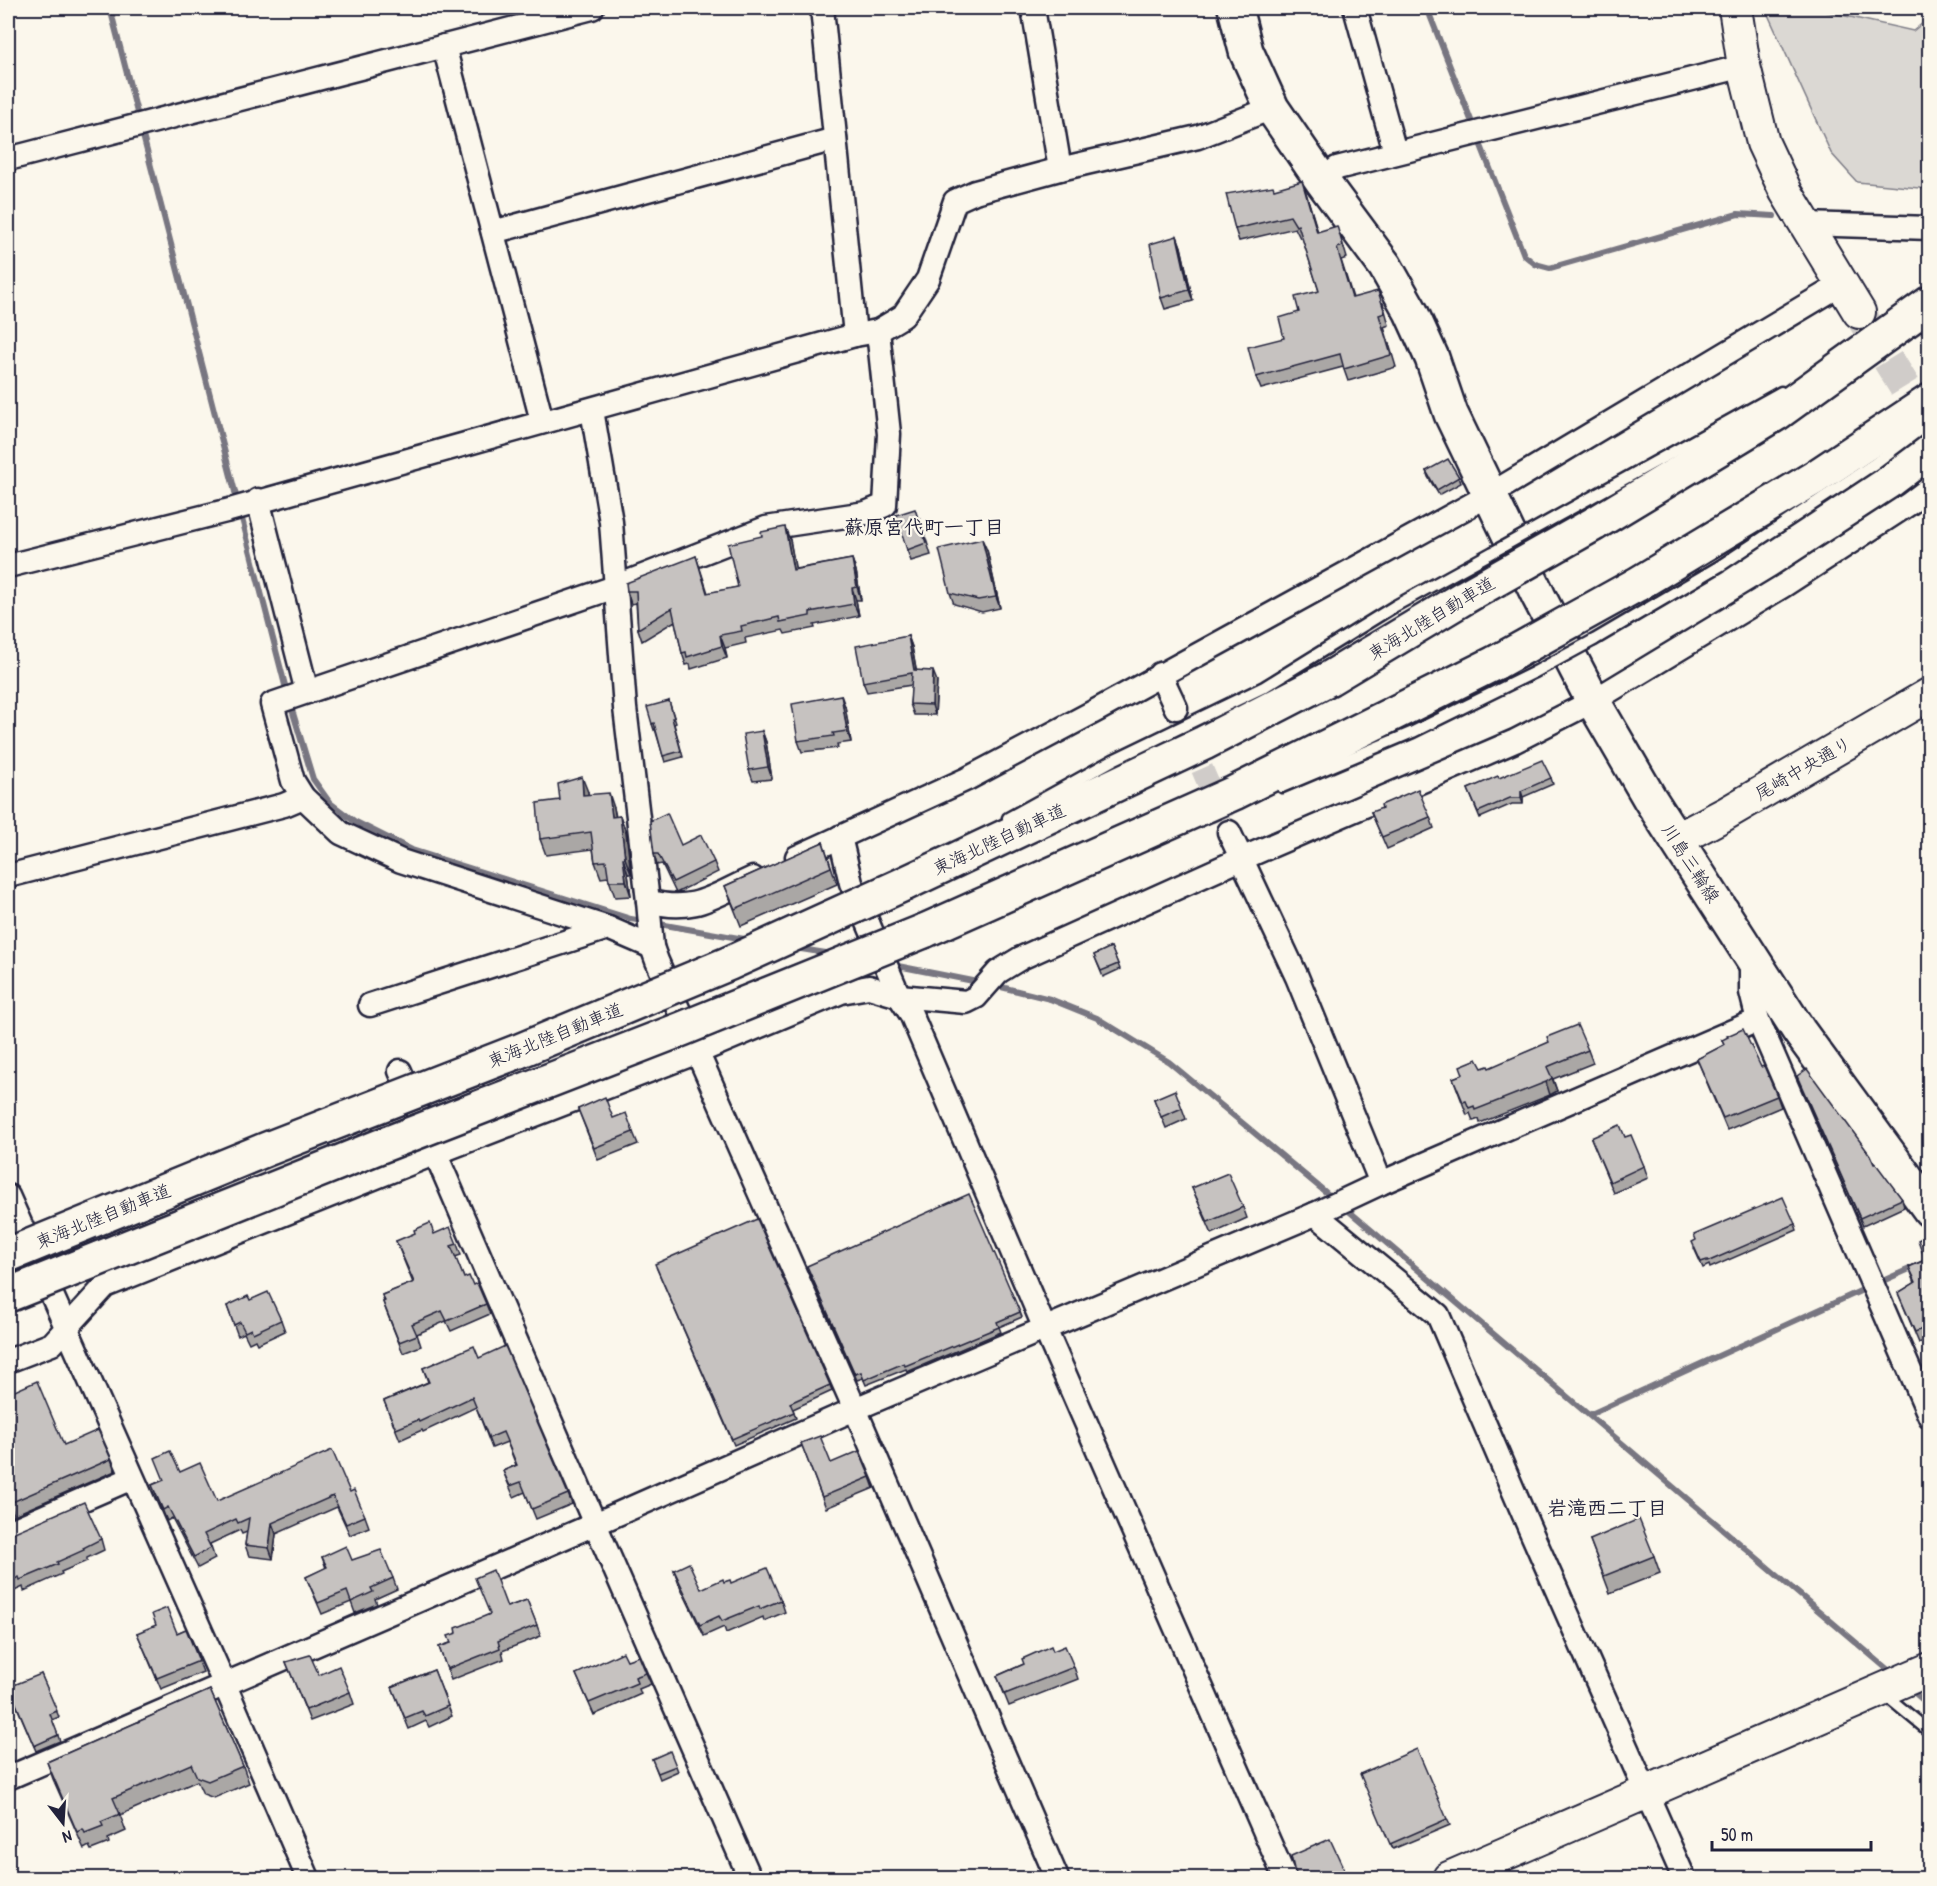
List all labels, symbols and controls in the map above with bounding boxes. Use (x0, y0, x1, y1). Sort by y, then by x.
district label: 蘇原宮代町一丁目 (844, 513, 1004, 540)
street label: 東海北陸自動車道 (1363, 570, 1499, 666)
street label: 尾崎中央通り (1750, 730, 1856, 806)
street label: 東海北陸自動車道 (928, 797, 1070, 881)
street label: 川島三輪線 (1656, 818, 1726, 908)
street label: 東海北陸自動車道 (484, 996, 626, 1074)
street label: 東海北陸自動車道 (32, 1177, 174, 1255)
district label: 岩滝西二丁目 (1547, 1494, 1667, 1521)
north arrow (33, 1793, 93, 1853)
scale bar (1712, 1814, 1871, 1852)
text: 50 m (1721, 1822, 1753, 1847)
text: N (60, 1826, 75, 1849)

